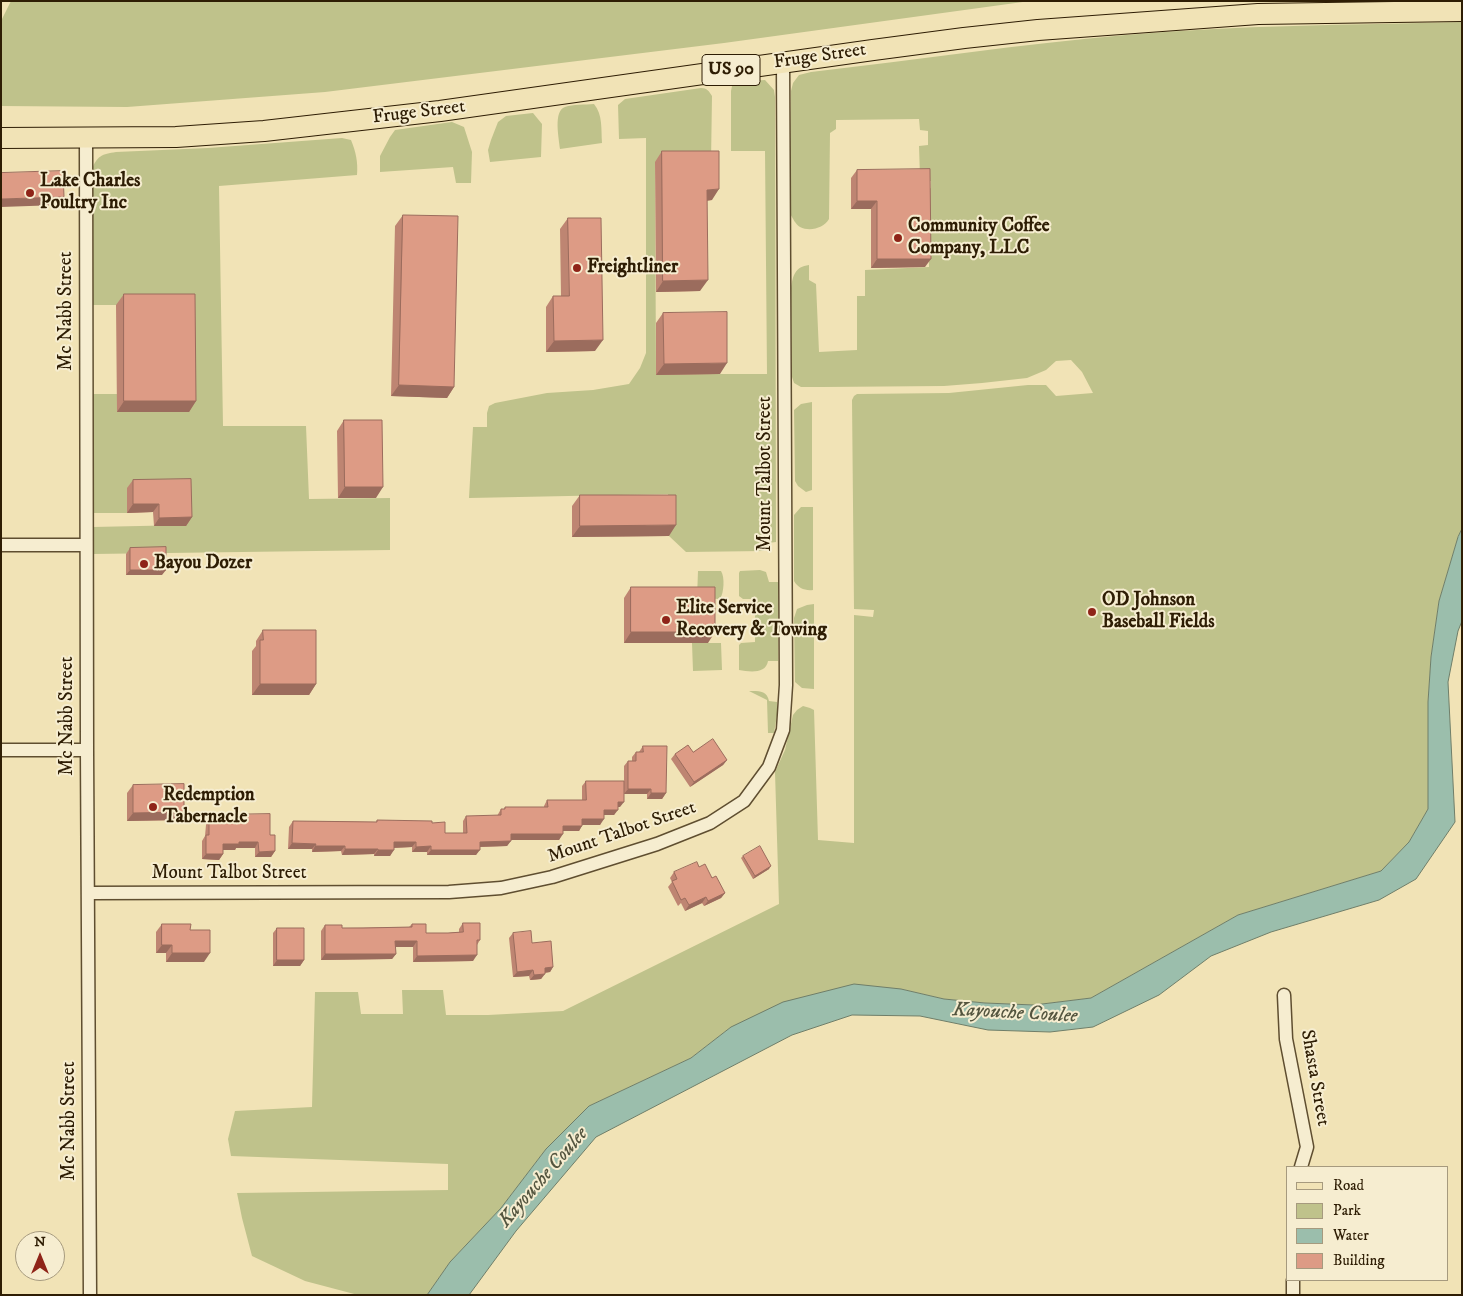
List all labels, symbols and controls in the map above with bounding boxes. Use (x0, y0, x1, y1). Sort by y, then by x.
street label: Fruge Street (772, 39, 868, 75)
road number: US 90 (702, 54, 760, 86)
street label: Fruge Street (371, 96, 467, 130)
place label: Lake Charles Poultry Inc (40, 171, 140, 215)
marker: Lake Charles Poultry Inc (24, 187, 36, 199)
place label: Community Coffee Company, LLC (908, 216, 1050, 260)
marker: Community Coffee Company, LLC (892, 232, 904, 244)
street label: Mc Nabb Street (56, 251, 78, 371)
place label: Freightliner (587, 257, 678, 279)
marker: Freightliner (571, 262, 583, 274)
street label: Mount Talbot Street (755, 396, 777, 552)
place label: Bayou Dozer (154, 553, 252, 575)
marker: Bayou Dozer (138, 558, 150, 570)
place label: OD Johnson Baseball Fields (1102, 590, 1215, 634)
place label: Elite Service Recovery & Towing (676, 598, 827, 642)
marker: OD Johnson Baseball Fields (1086, 606, 1098, 618)
marker: Elite Service Recovery & Towing (660, 614, 672, 626)
street label: Mc Nabb Street (57, 656, 79, 776)
place label: Redemption Tabernacle (163, 785, 255, 829)
street label: Mount Talbot Street (545, 797, 699, 869)
marker: Redemption Tabernacle (147, 801, 159, 813)
street label: Mount Talbot Street (151, 863, 307, 885)
water label: Kayouche Coulee (952, 999, 1078, 1029)
street label: Shasta Street (1294, 1028, 1334, 1128)
street label: Mc Nabb Street (59, 1061, 81, 1181)
water label: Kayouche Coulee (494, 1123, 594, 1233)
legend (1286, 1166, 1448, 1281)
text: Road (1333, 1176, 1364, 1195)
text: Park (1333, 1201, 1361, 1220)
text: Water (1333, 1226, 1369, 1245)
north arrow (15, 1231, 65, 1281)
text: N (34, 1233, 46, 1251)
text: Building (1333, 1251, 1385, 1270)

